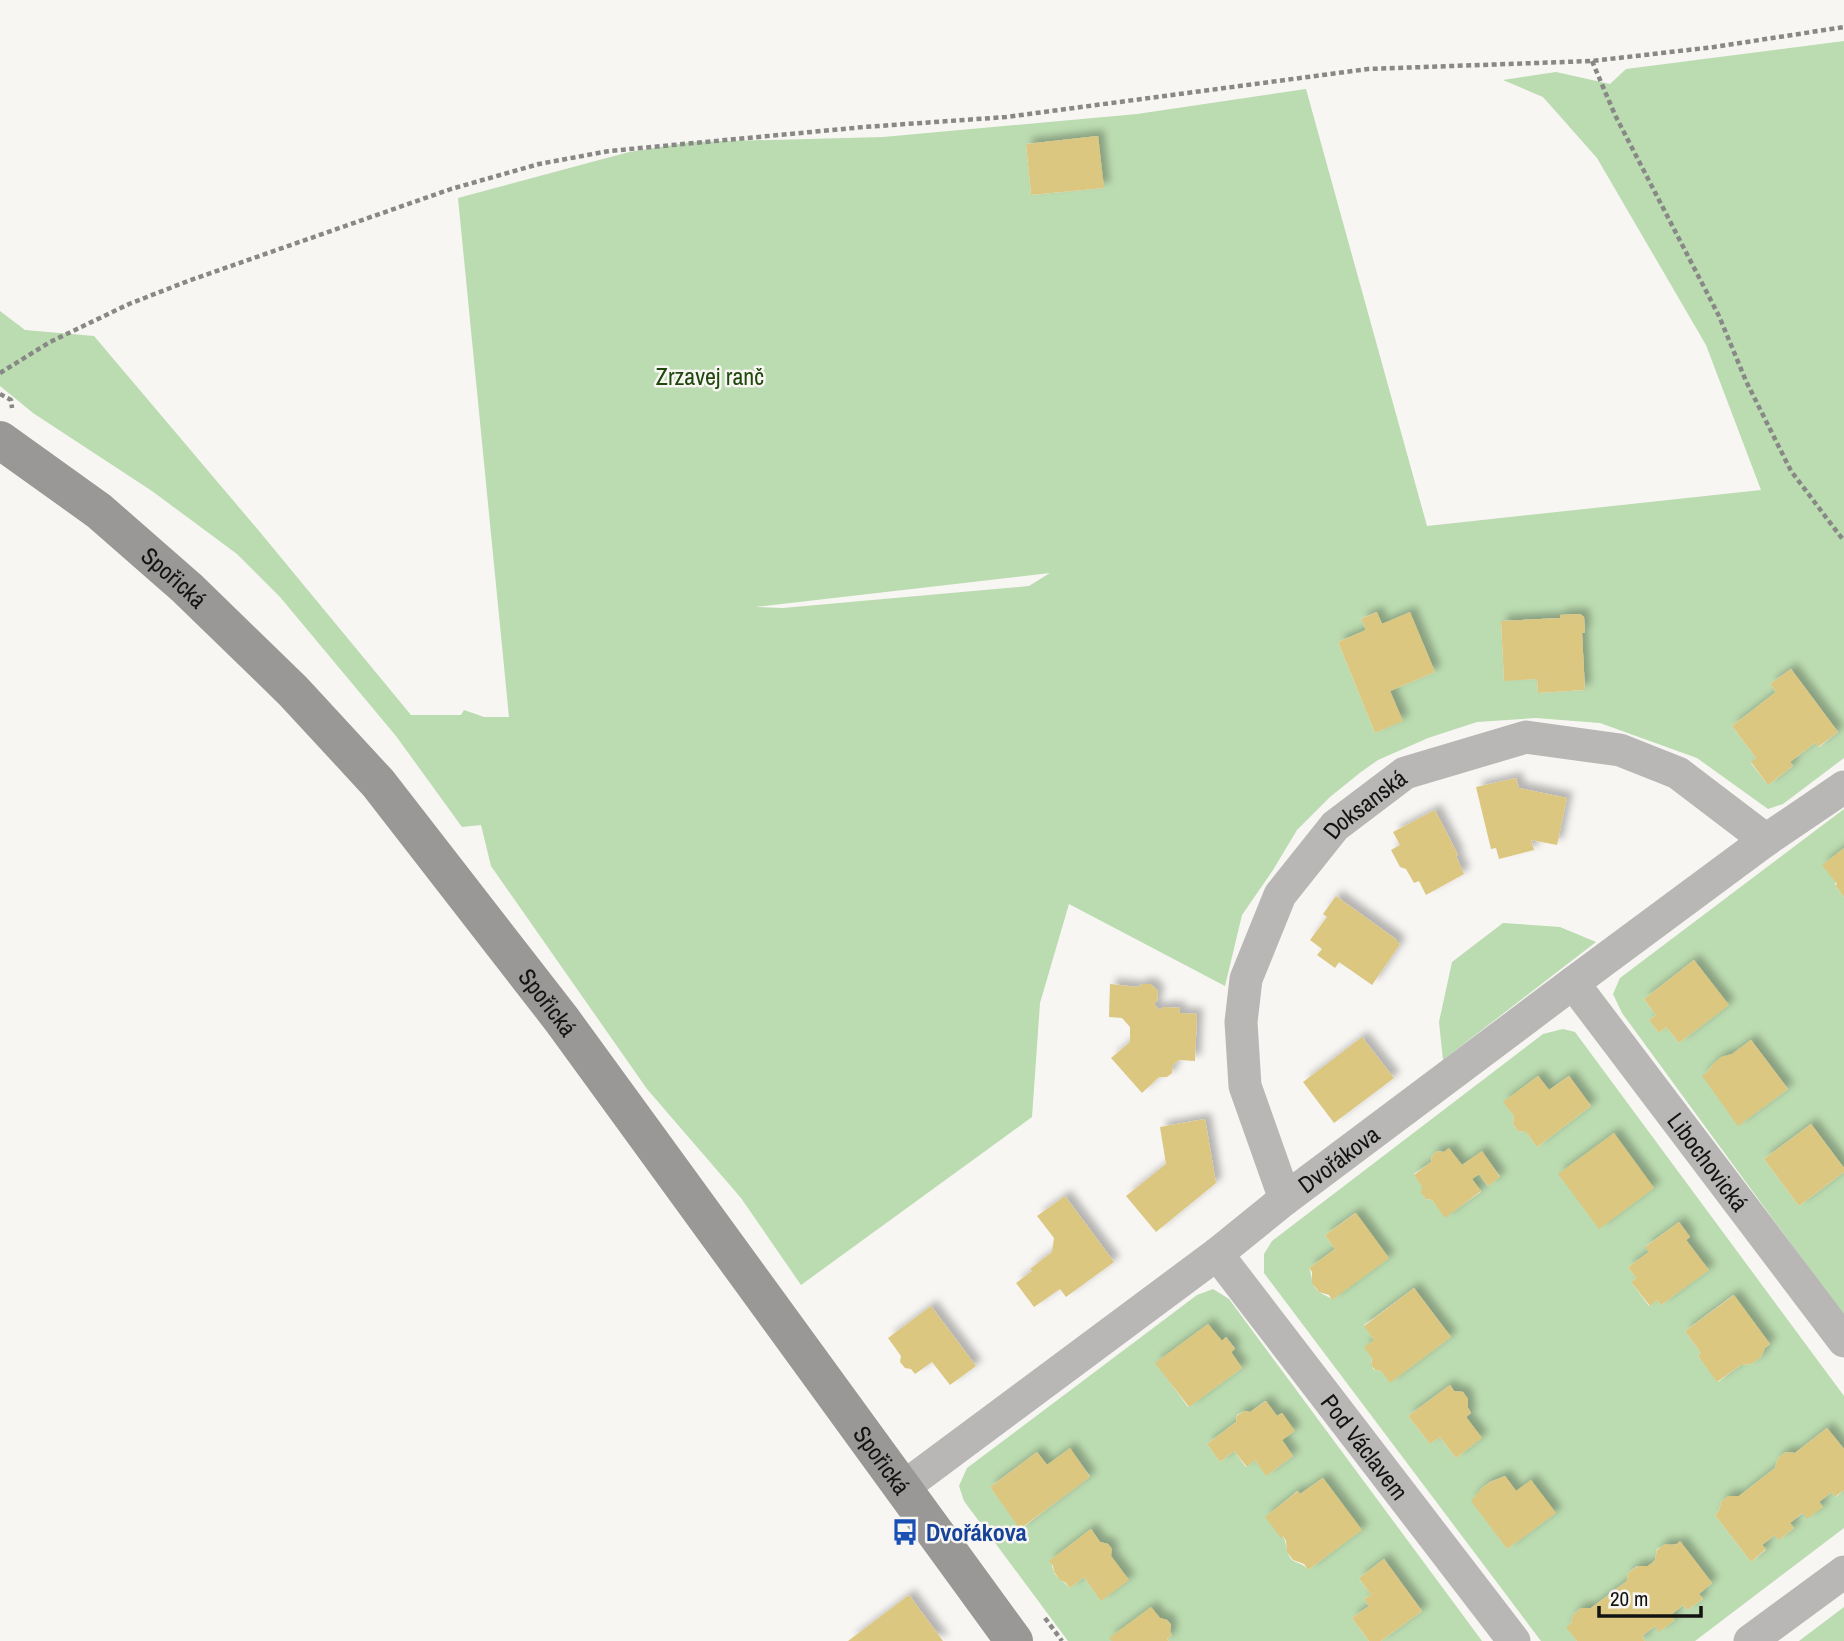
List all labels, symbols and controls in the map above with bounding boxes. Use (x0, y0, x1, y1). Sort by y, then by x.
park label: Zrzavej ranč (656, 360, 764, 392)
street label: Spořická (135, 539, 214, 615)
street label: Doksanská (1315, 762, 1413, 845)
street label: Spořická (512, 961, 584, 1042)
street label: Libochovická (1660, 1106, 1756, 1218)
street label: Dvořákova (1291, 1118, 1386, 1200)
street label: Pod Václavem (1314, 1387, 1416, 1506)
street label: Spořická (846, 1419, 918, 1501)
place label: Dvořákova (926, 1516, 1027, 1548)
bus stop icon: Dvořákova (890, 1517, 920, 1547)
scale bar (1599, 1574, 1700, 1618)
text: 20 m (1610, 1584, 1648, 1613)

